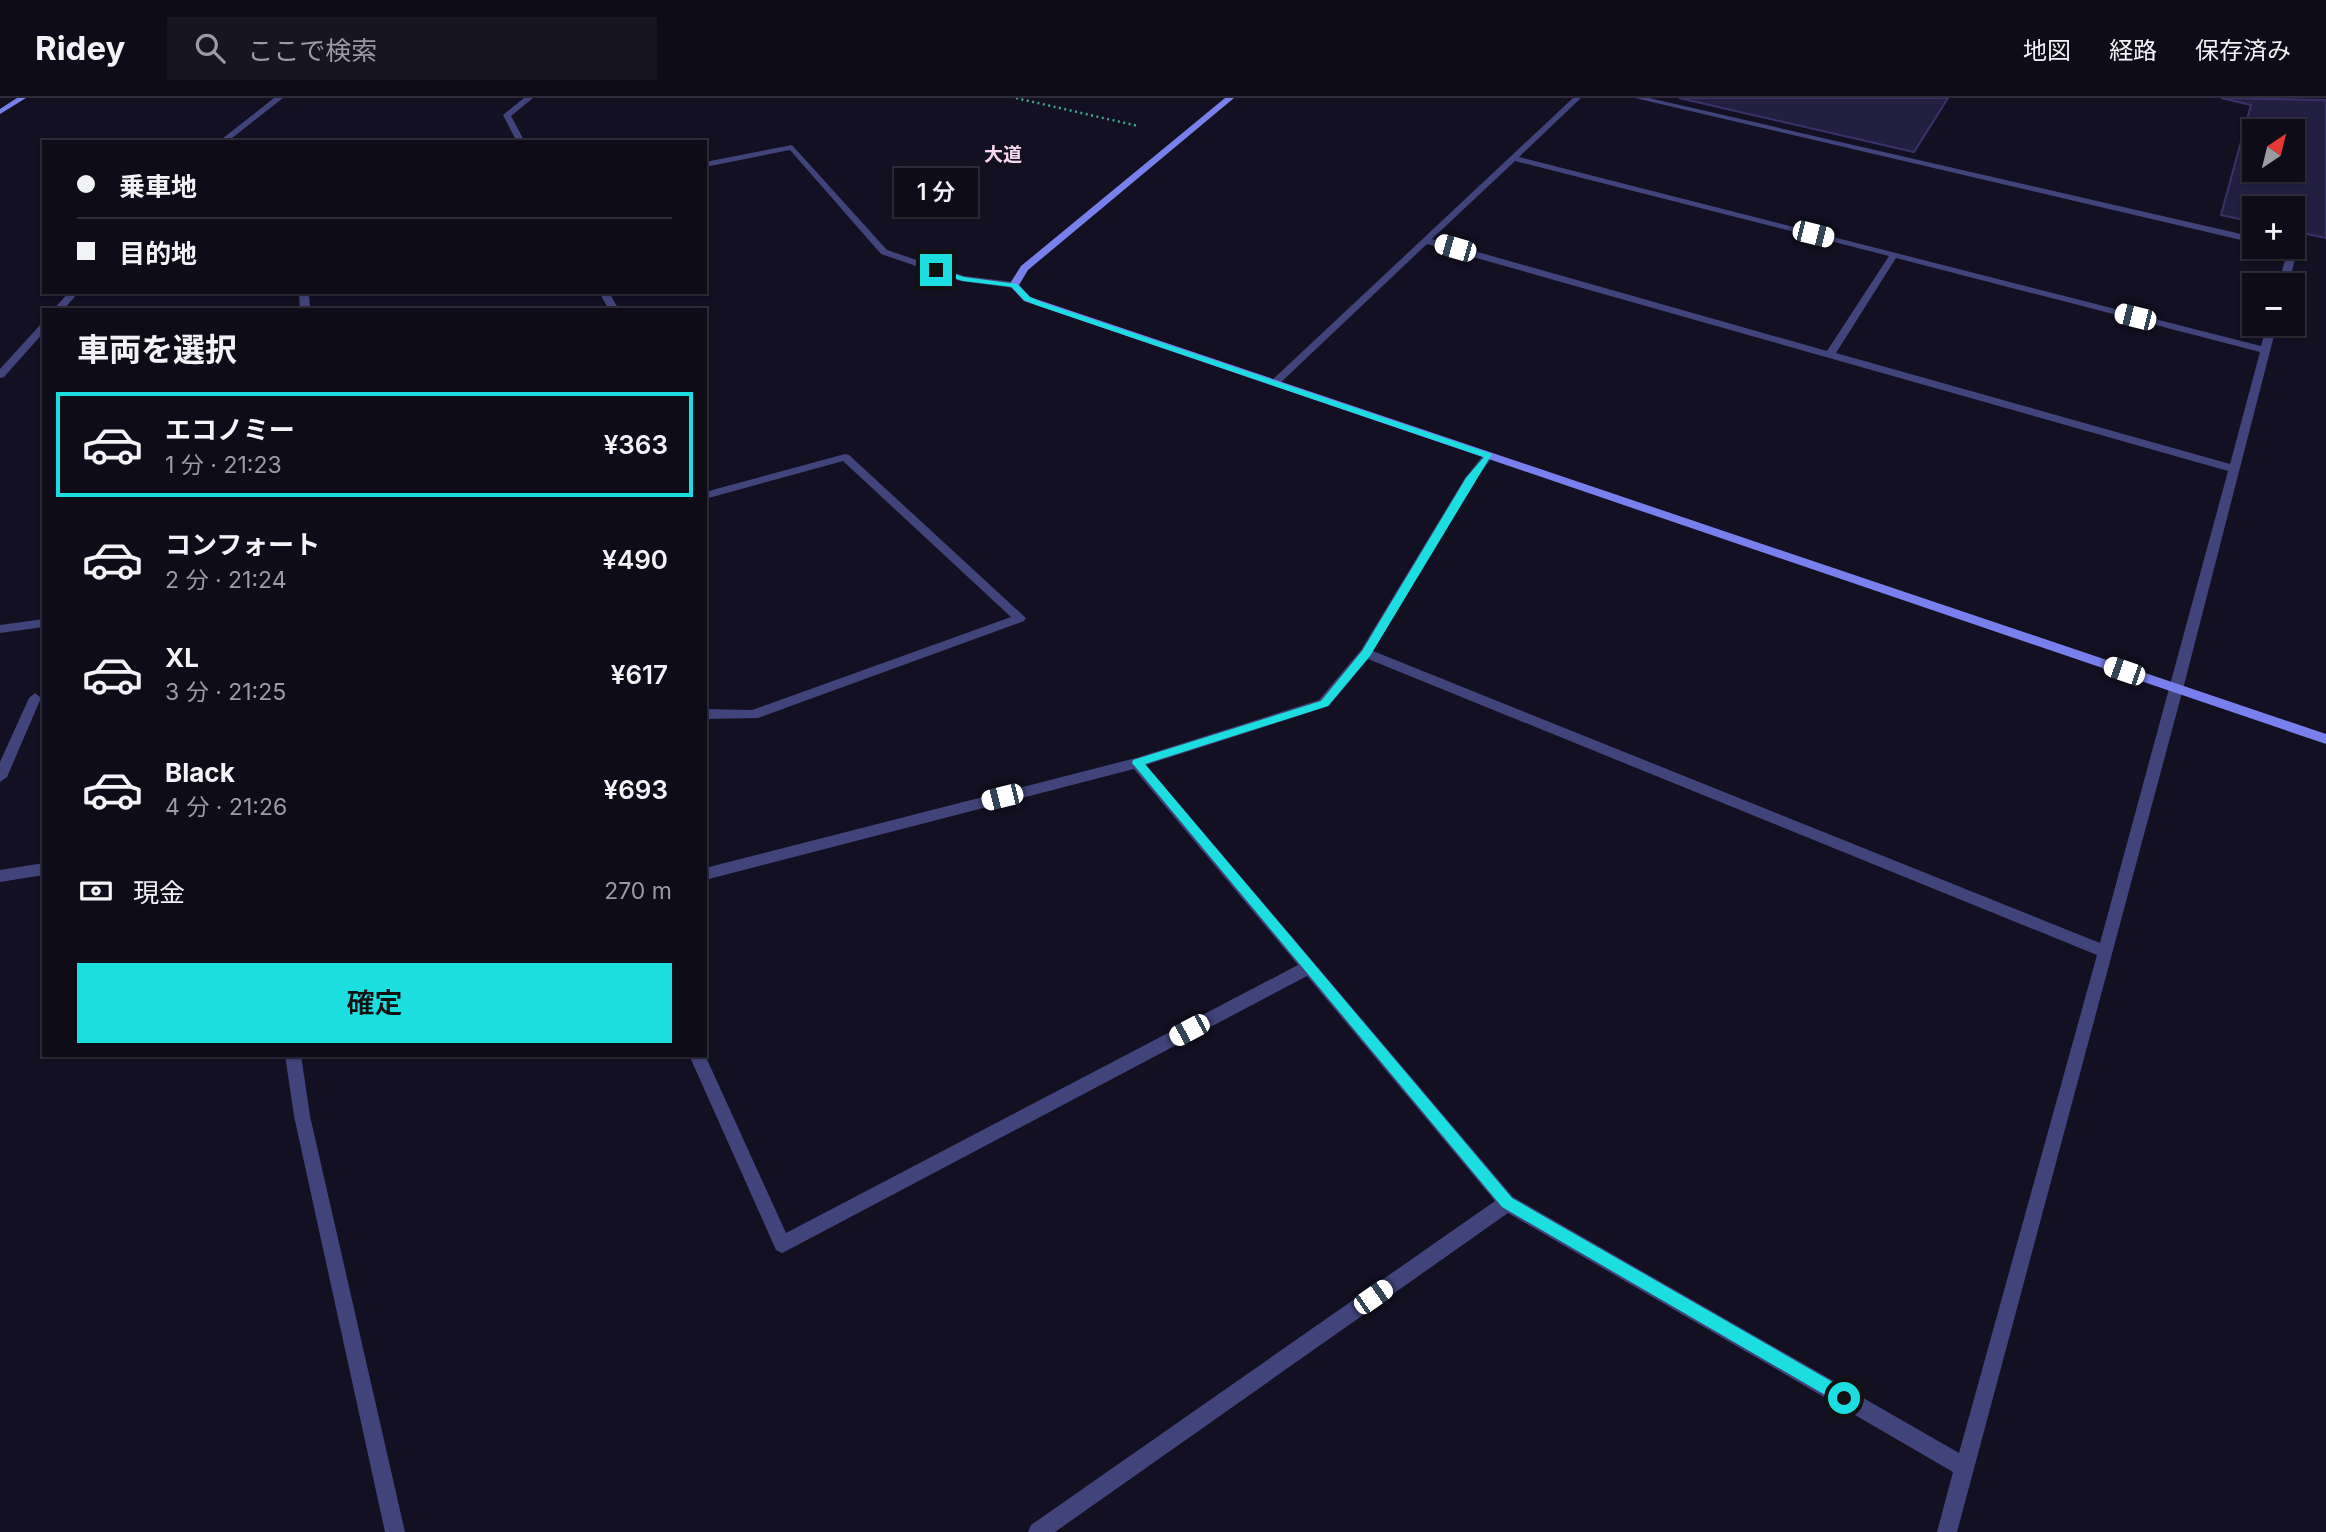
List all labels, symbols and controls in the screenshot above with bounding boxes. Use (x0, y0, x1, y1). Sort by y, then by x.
search box (167, 17, 657, 80)
text: Ridey (35, 28, 125, 68)
icon: search (191, 29, 229, 67)
text: ここで検索 (247, 35, 377, 66)
text: 地図 (2023, 36, 2071, 65)
text: 経路 (2109, 36, 2157, 65)
text: 保存済み (2195, 36, 2291, 65)
north arrow (2242, 119, 2305, 182)
map controls (2242, 119, 2305, 336)
district label: 大道 (984, 143, 1022, 166)
callout: 1 分 (894, 169, 978, 218)
text: 乗車地 (119, 171, 197, 202)
text: 1 分 (917, 178, 955, 206)
button: + (2242, 196, 2305, 259)
car (1791, 219, 1836, 249)
car (1432, 232, 1479, 264)
text: 目的地 (119, 238, 197, 269)
route end (920, 254, 952, 286)
button: − (2242, 273, 2305, 336)
car (2113, 302, 2158, 332)
text: 車両を選択 (77, 330, 237, 369)
icon: car (81, 413, 144, 476)
text: エコノミー (165, 414, 295, 445)
text: ¥363 (604, 429, 668, 460)
text: 1 分 · 21:23 (165, 451, 282, 479)
icon: car (81, 528, 144, 591)
text: コンフォート (165, 529, 320, 560)
text: ¥490 (602, 544, 668, 575)
text: 2 分 · 21:24 (165, 566, 287, 594)
text: XL (165, 642, 199, 673)
icon: car (81, 643, 144, 706)
car (2101, 654, 2148, 688)
text: ¥617 (611, 659, 668, 690)
text: 3 分 · 21:25 (165, 678, 286, 706)
text: Black (165, 757, 235, 788)
icon: car (81, 758, 144, 821)
text: ¥693 (604, 774, 668, 805)
car (980, 782, 1025, 812)
text: 4 分 · 21:26 (165, 793, 287, 821)
icon: cash (77, 872, 115, 910)
text: 現金 (133, 877, 185, 908)
text: 270 m (604, 877, 672, 905)
button: 確定 (77, 963, 672, 1043)
car (1166, 1011, 1213, 1049)
car (1350, 1276, 1397, 1318)
route start (1828, 1382, 1860, 1414)

